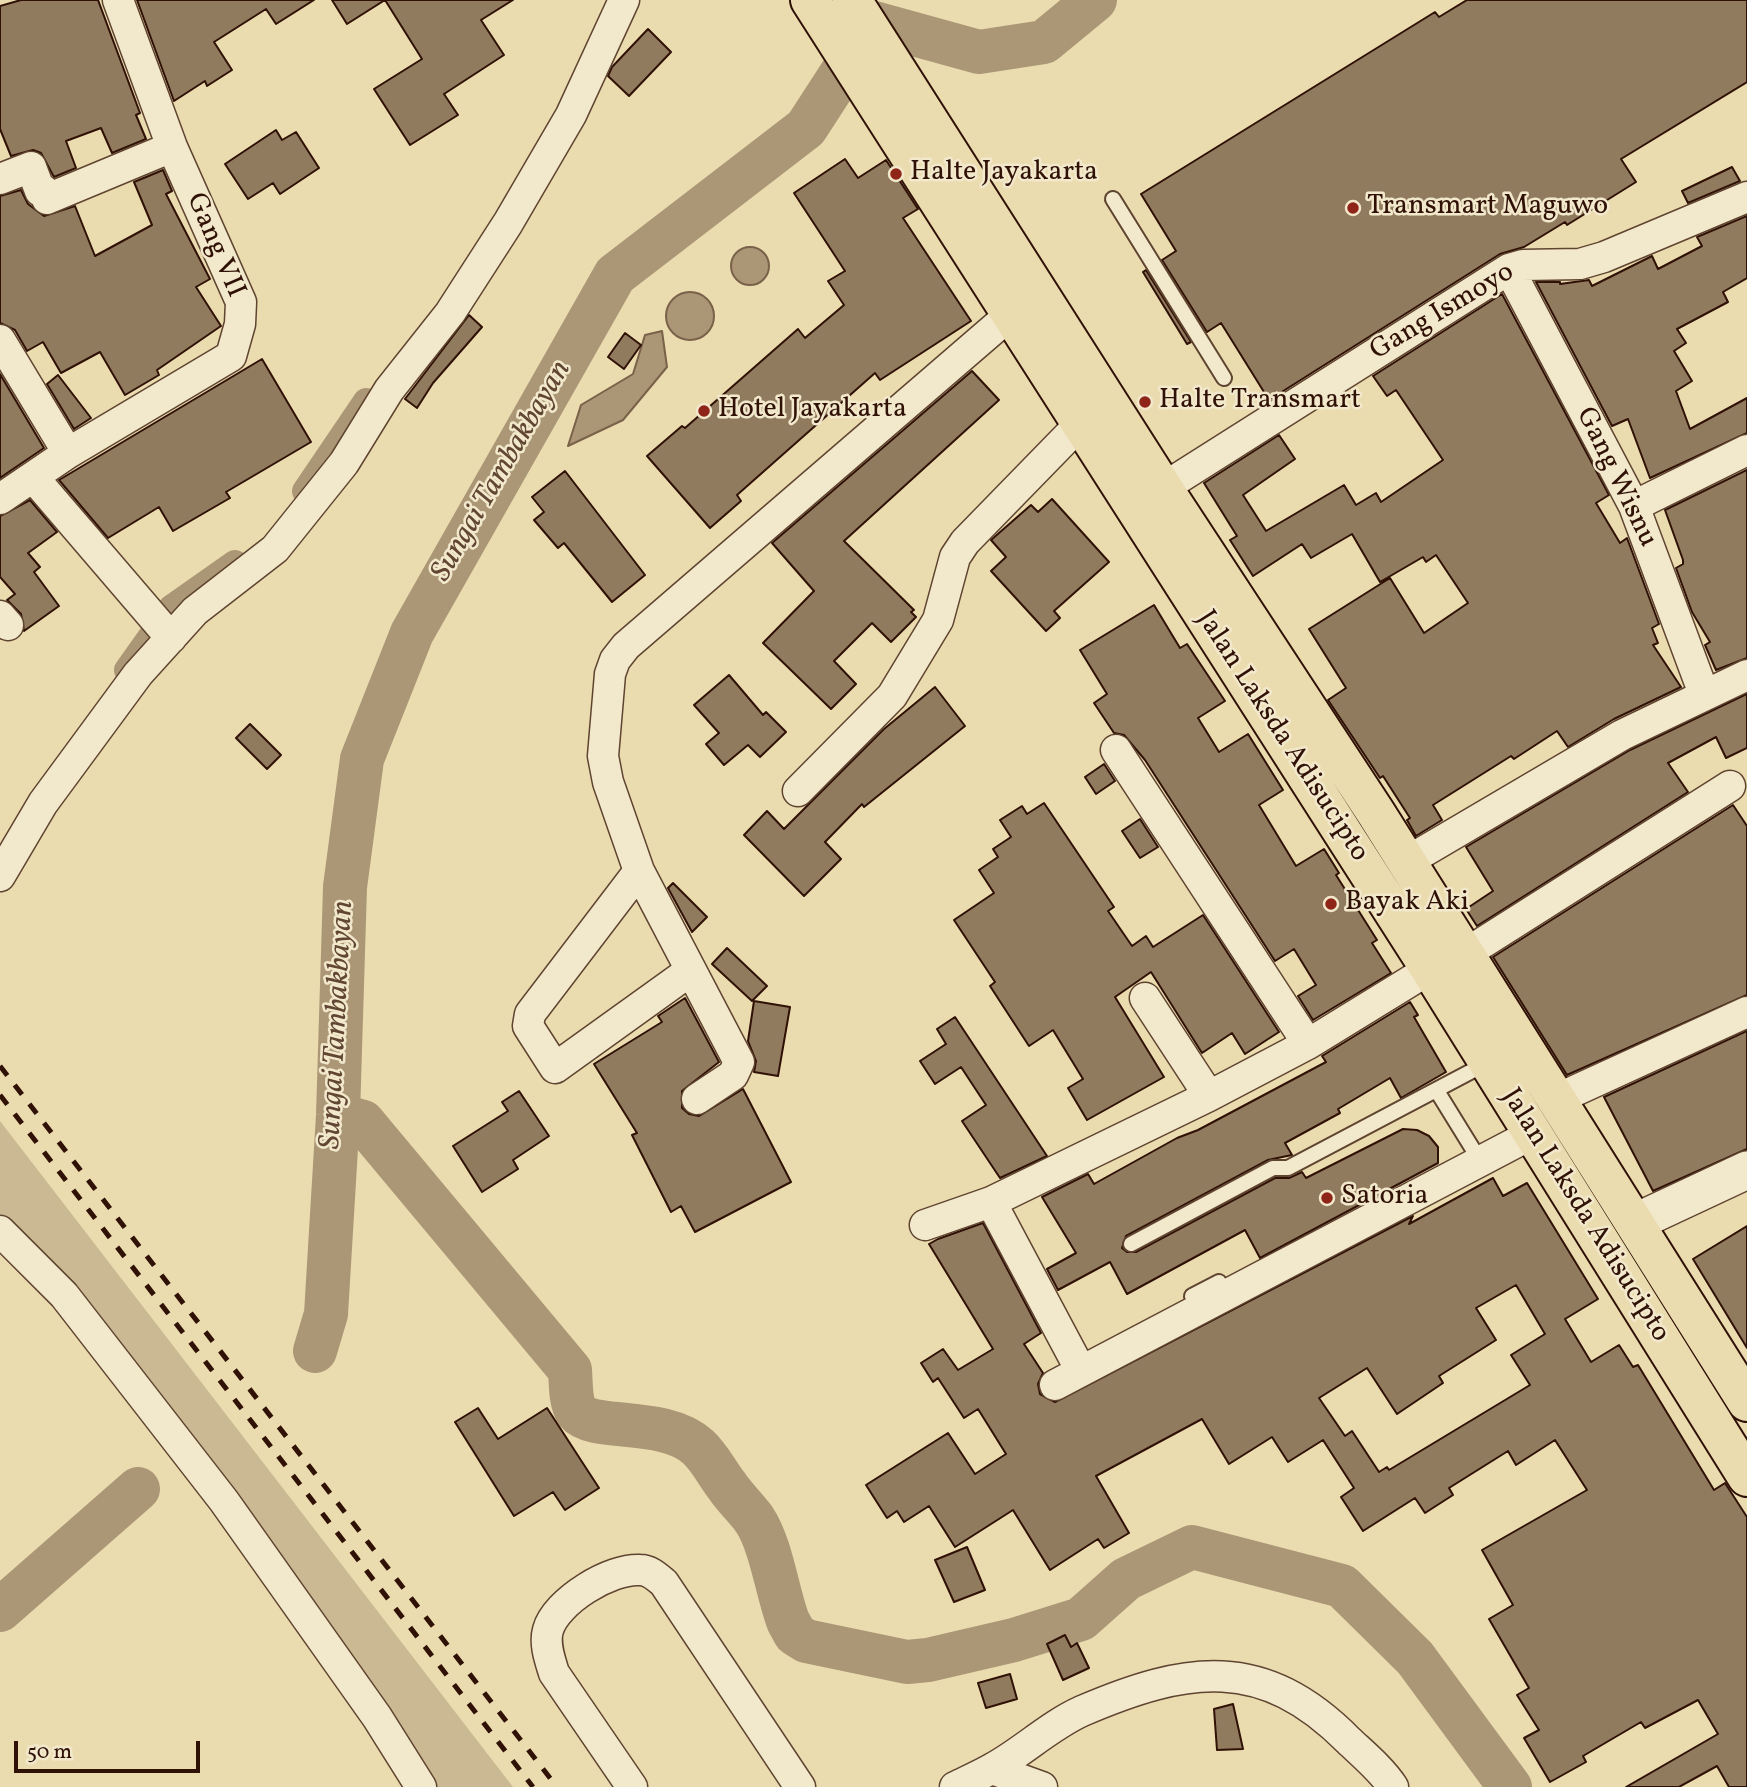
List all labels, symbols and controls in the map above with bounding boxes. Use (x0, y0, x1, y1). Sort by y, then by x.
place label: Halte Jayakarta (910, 157, 1098, 191)
marker: Halte Jayakarta (888, 166, 904, 182)
street label: Gang VII (177, 189, 251, 303)
place label: Transmart Maguwo (1367, 191, 1608, 225)
marker: Transmart Maguwo (1345, 200, 1361, 216)
street label: Gang Ismoyo (1365, 257, 1521, 369)
water label: Sungai Tambakbayan (425, 355, 581, 589)
place label: Halte Transmart (1159, 385, 1361, 419)
place label: Hotel Jayakarta (718, 394, 907, 428)
marker: Halte Transmart (1137, 394, 1153, 410)
marker: Hotel Jayakarta (696, 403, 712, 419)
street label: Gang Wisnu (1567, 403, 1663, 553)
street label: Jalan Laksda Adisucipto (1187, 605, 1375, 869)
place label: Bayak Aki (1345, 887, 1469, 921)
marker: Bayak Aki (1323, 896, 1339, 912)
water label: Sungai Tambakbayan (315, 900, 363, 1150)
street label: Jalan Laksda Adisucipto (1492, 1083, 1676, 1349)
place label: Satoria (1341, 1181, 1429, 1215)
marker: Satoria (1319, 1190, 1335, 1206)
scale bar (18, 1728, 203, 1772)
text: 50 m (27, 1738, 72, 1767)

